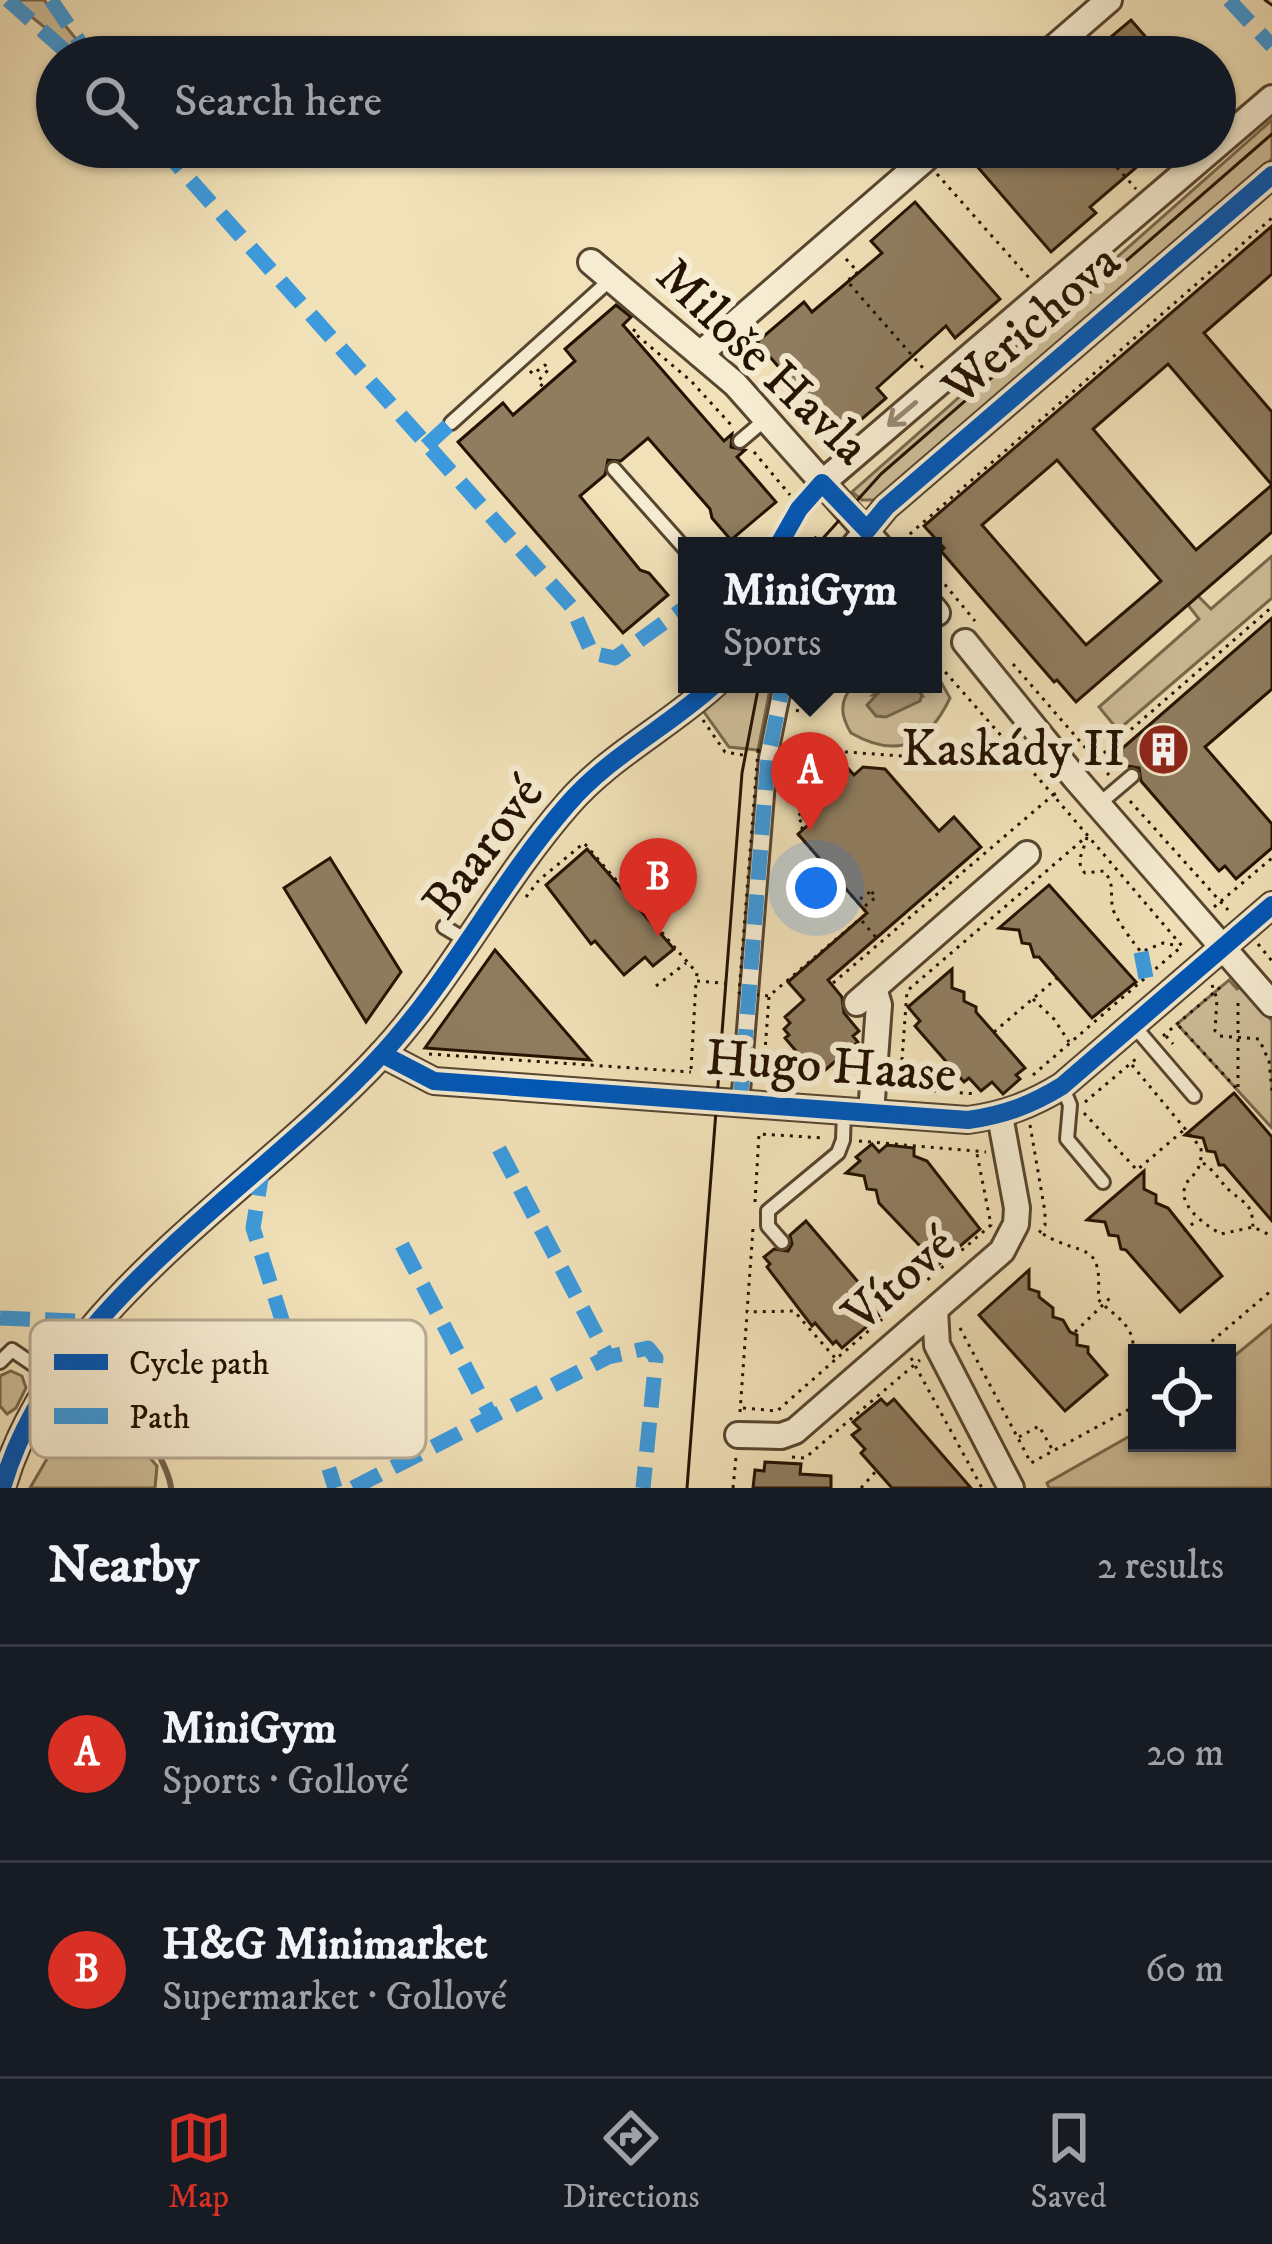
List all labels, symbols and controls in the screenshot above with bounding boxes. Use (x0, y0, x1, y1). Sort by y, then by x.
search box (36, 36, 1236, 168)
icon: search (78, 69, 144, 135)
text: Search here (174, 74, 382, 130)
street label: Werichova (929, 230, 1134, 420)
street label: Miloše Havla (642, 245, 882, 480)
one-way arrow (887, 400, 918, 427)
popup (678, 537, 942, 693)
text: MiniGym (723, 563, 897, 619)
text: Sports (723, 619, 822, 668)
place label: Kaskády II (901, 718, 1125, 782)
building icon: Kaskády II (1136, 722, 1192, 778)
pin: A (771, 732, 849, 831)
street label: Baarové (409, 764, 559, 932)
pin: B (619, 838, 697, 937)
your location (786, 858, 846, 918)
street label: Hugo Haase (703, 1026, 959, 1108)
street label: Vítové (830, 1214, 969, 1347)
legend (30, 1320, 426, 1458)
text: Cycle path (129, 1344, 269, 1385)
map controls (1128, 1344, 1236, 1452)
button: locate (1128, 1344, 1236, 1452)
text: Path (129, 1398, 190, 1439)
text: Nearby (48, 1534, 199, 1598)
text: 2 results (1097, 1542, 1224, 1591)
text: MiniGym (162, 1701, 337, 1757)
text: A (75, 1729, 99, 1778)
text: 20 m (1146, 1729, 1224, 1778)
text: Sports · Gollové (162, 1757, 409, 1806)
text: H&G Minimarket (162, 1917, 488, 1973)
text: B (75, 1945, 99, 1994)
text: 60 m (1145, 1945, 1224, 1994)
text: Supermarket · Gollové (162, 1973, 507, 2022)
tab: Map (166, 2105, 232, 2218)
tab: Directions (563, 2105, 699, 2218)
tab: Saved (1031, 2105, 1106, 2218)

